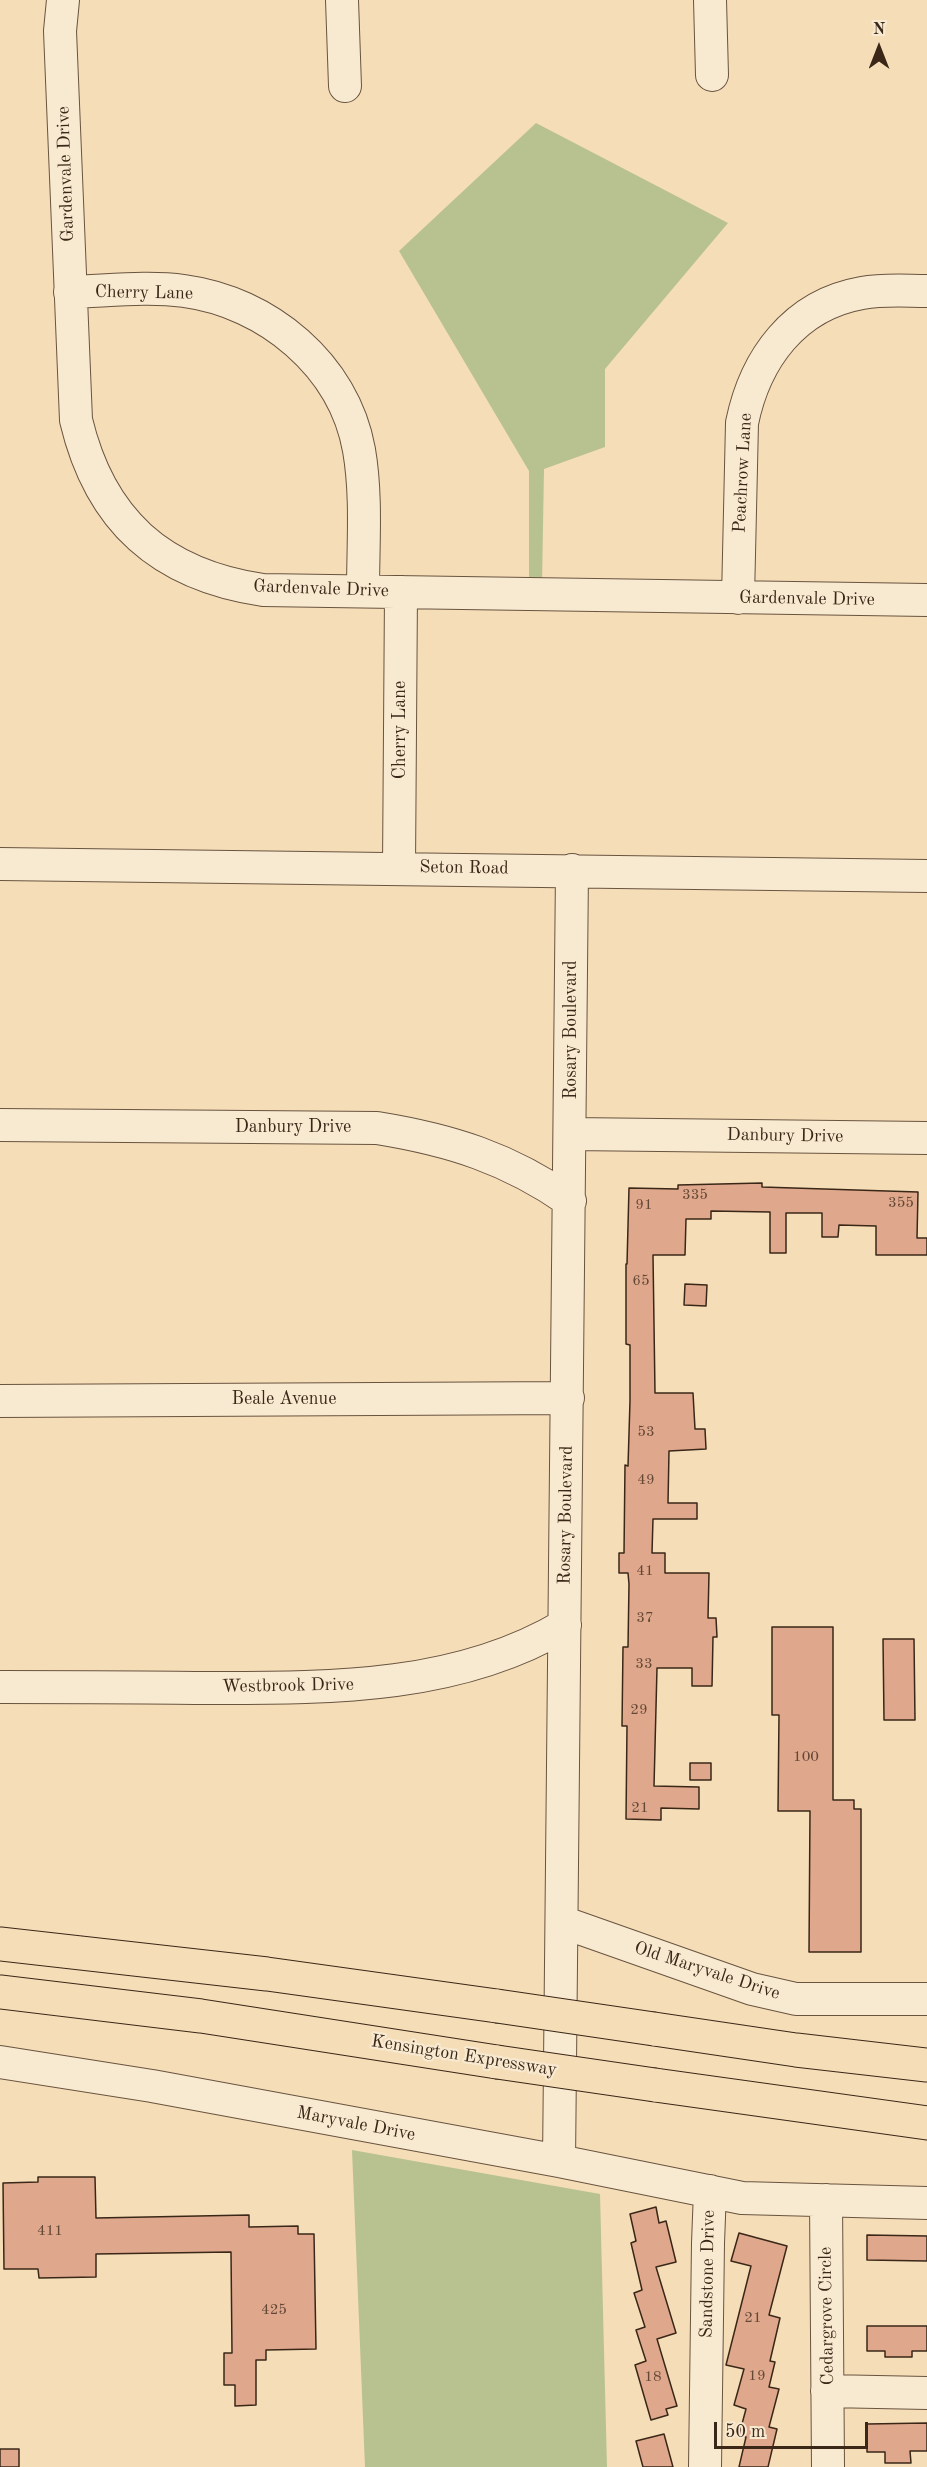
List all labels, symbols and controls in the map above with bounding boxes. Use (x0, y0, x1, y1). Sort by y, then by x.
north arrow (849, 18, 909, 78)
text: N (873, 22, 885, 38)
street label: Gardenvale Drive (53, 106, 79, 242)
street label: Cherry Lane (95, 281, 193, 305)
street label: Peachrow Lane (729, 412, 757, 534)
street label: Gardenvale Drive (253, 576, 389, 602)
street label: Gardenvale Drive (739, 587, 875, 611)
street label: Cherry Lane (389, 681, 411, 779)
street label: Seton Road (419, 856, 509, 880)
street label: Rosary Boulevard (560, 960, 582, 1100)
street label: Danbury Drive (235, 1116, 351, 1138)
street label: Danbury Drive (726, 1124, 844, 1148)
house number: 335 (682, 1186, 708, 1204)
house number: 355 (888, 1194, 914, 1212)
house number: 91 (635, 1196, 653, 1214)
house number: 65 (632, 1272, 650, 1290)
street label: Beale Avenue (232, 1388, 336, 1410)
house number: 53 (637, 1423, 655, 1441)
street label: Rosary Boulevard (554, 1445, 578, 1585)
house number: 49 (637, 1471, 655, 1489)
house number: 41 (636, 1562, 654, 1580)
house number: 37 (636, 1609, 654, 1627)
house number: 33 (635, 1655, 653, 1673)
street label: Westbrook Drive (222, 1674, 354, 1698)
house number: 29 (630, 1701, 648, 1719)
house number: 100 (793, 1748, 819, 1766)
house number: 21 (631, 1799, 649, 1817)
street label: Old Maryvale Drive (631, 1937, 783, 2005)
street label: Kensington Expressway (370, 2031, 558, 2081)
street label: Maryvale Drive (295, 2102, 417, 2146)
street label: Sandstone Drive (696, 2210, 720, 2338)
house number: 411 (37, 2222, 63, 2240)
street label: Cedargrove Circle (815, 2247, 839, 2385)
house number: 425 (261, 2301, 287, 2319)
house number: 21 (744, 2309, 762, 2327)
house number: 19 (748, 2367, 766, 2385)
house number: 18 (644, 2368, 662, 2386)
scale bar (717, 2410, 872, 2448)
text: 50 m (725, 2423, 765, 2441)

